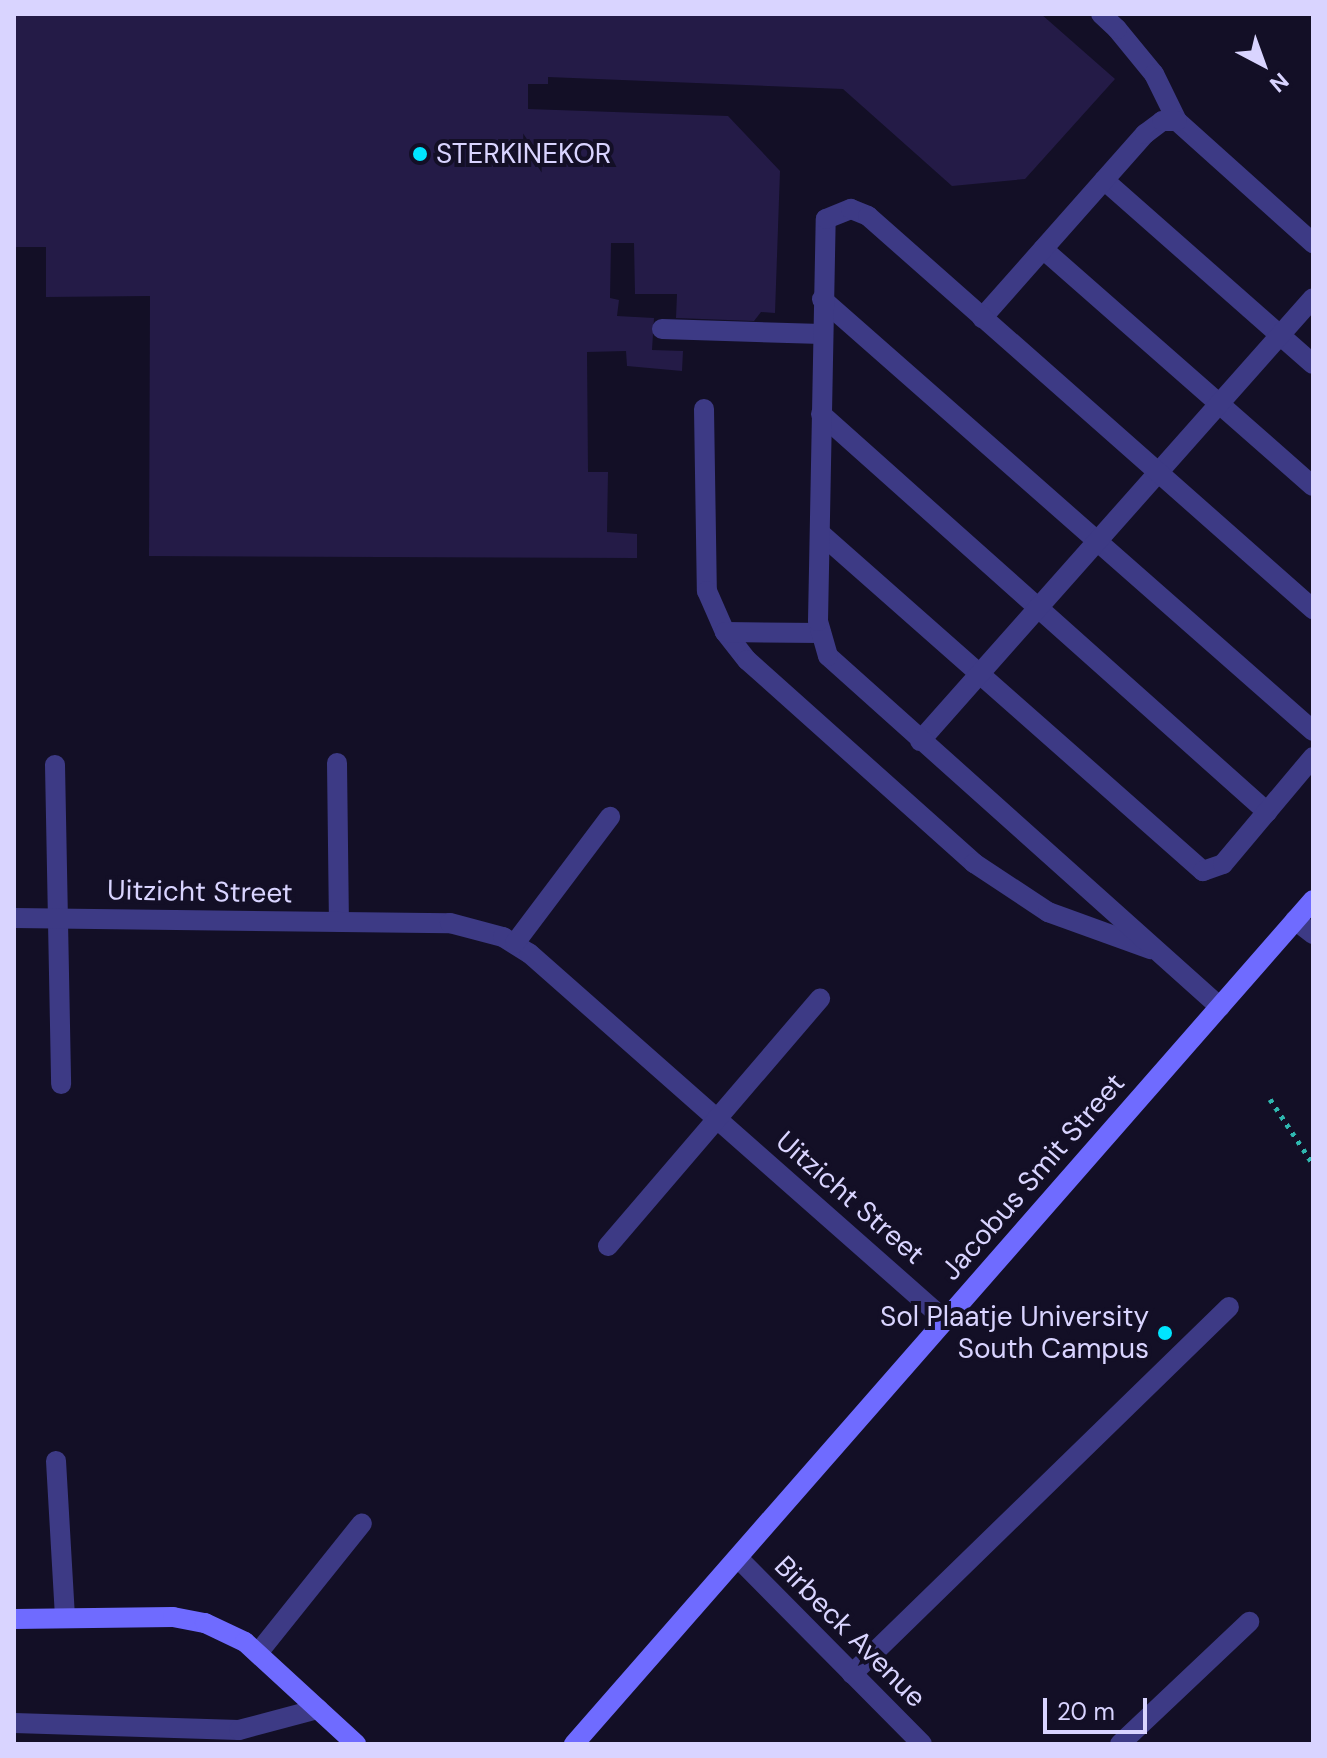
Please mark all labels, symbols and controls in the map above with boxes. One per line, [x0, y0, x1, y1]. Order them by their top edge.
north arrow [1223, 24, 1303, 104]
text: N [1264, 66, 1295, 99]
place label: STERKINEKOR [436, 137, 612, 171]
marker: STERKINEKOR [411, 145, 429, 163]
street label: Uitzicht Street [107, 874, 293, 910]
street label: Jacobus Smit Street [934, 1067, 1132, 1287]
street label: Uitzicht Street [769, 1124, 931, 1272]
place label: Sol Plaatje University South Campus [880, 1300, 1149, 1366]
marker: Sol Plaatje University South Campus [1156, 1324, 1174, 1342]
street label: Birbeck Avenue [767, 1549, 933, 1715]
scale bar [1047, 1682, 1151, 1732]
text: 20 m [1057, 1696, 1115, 1727]

